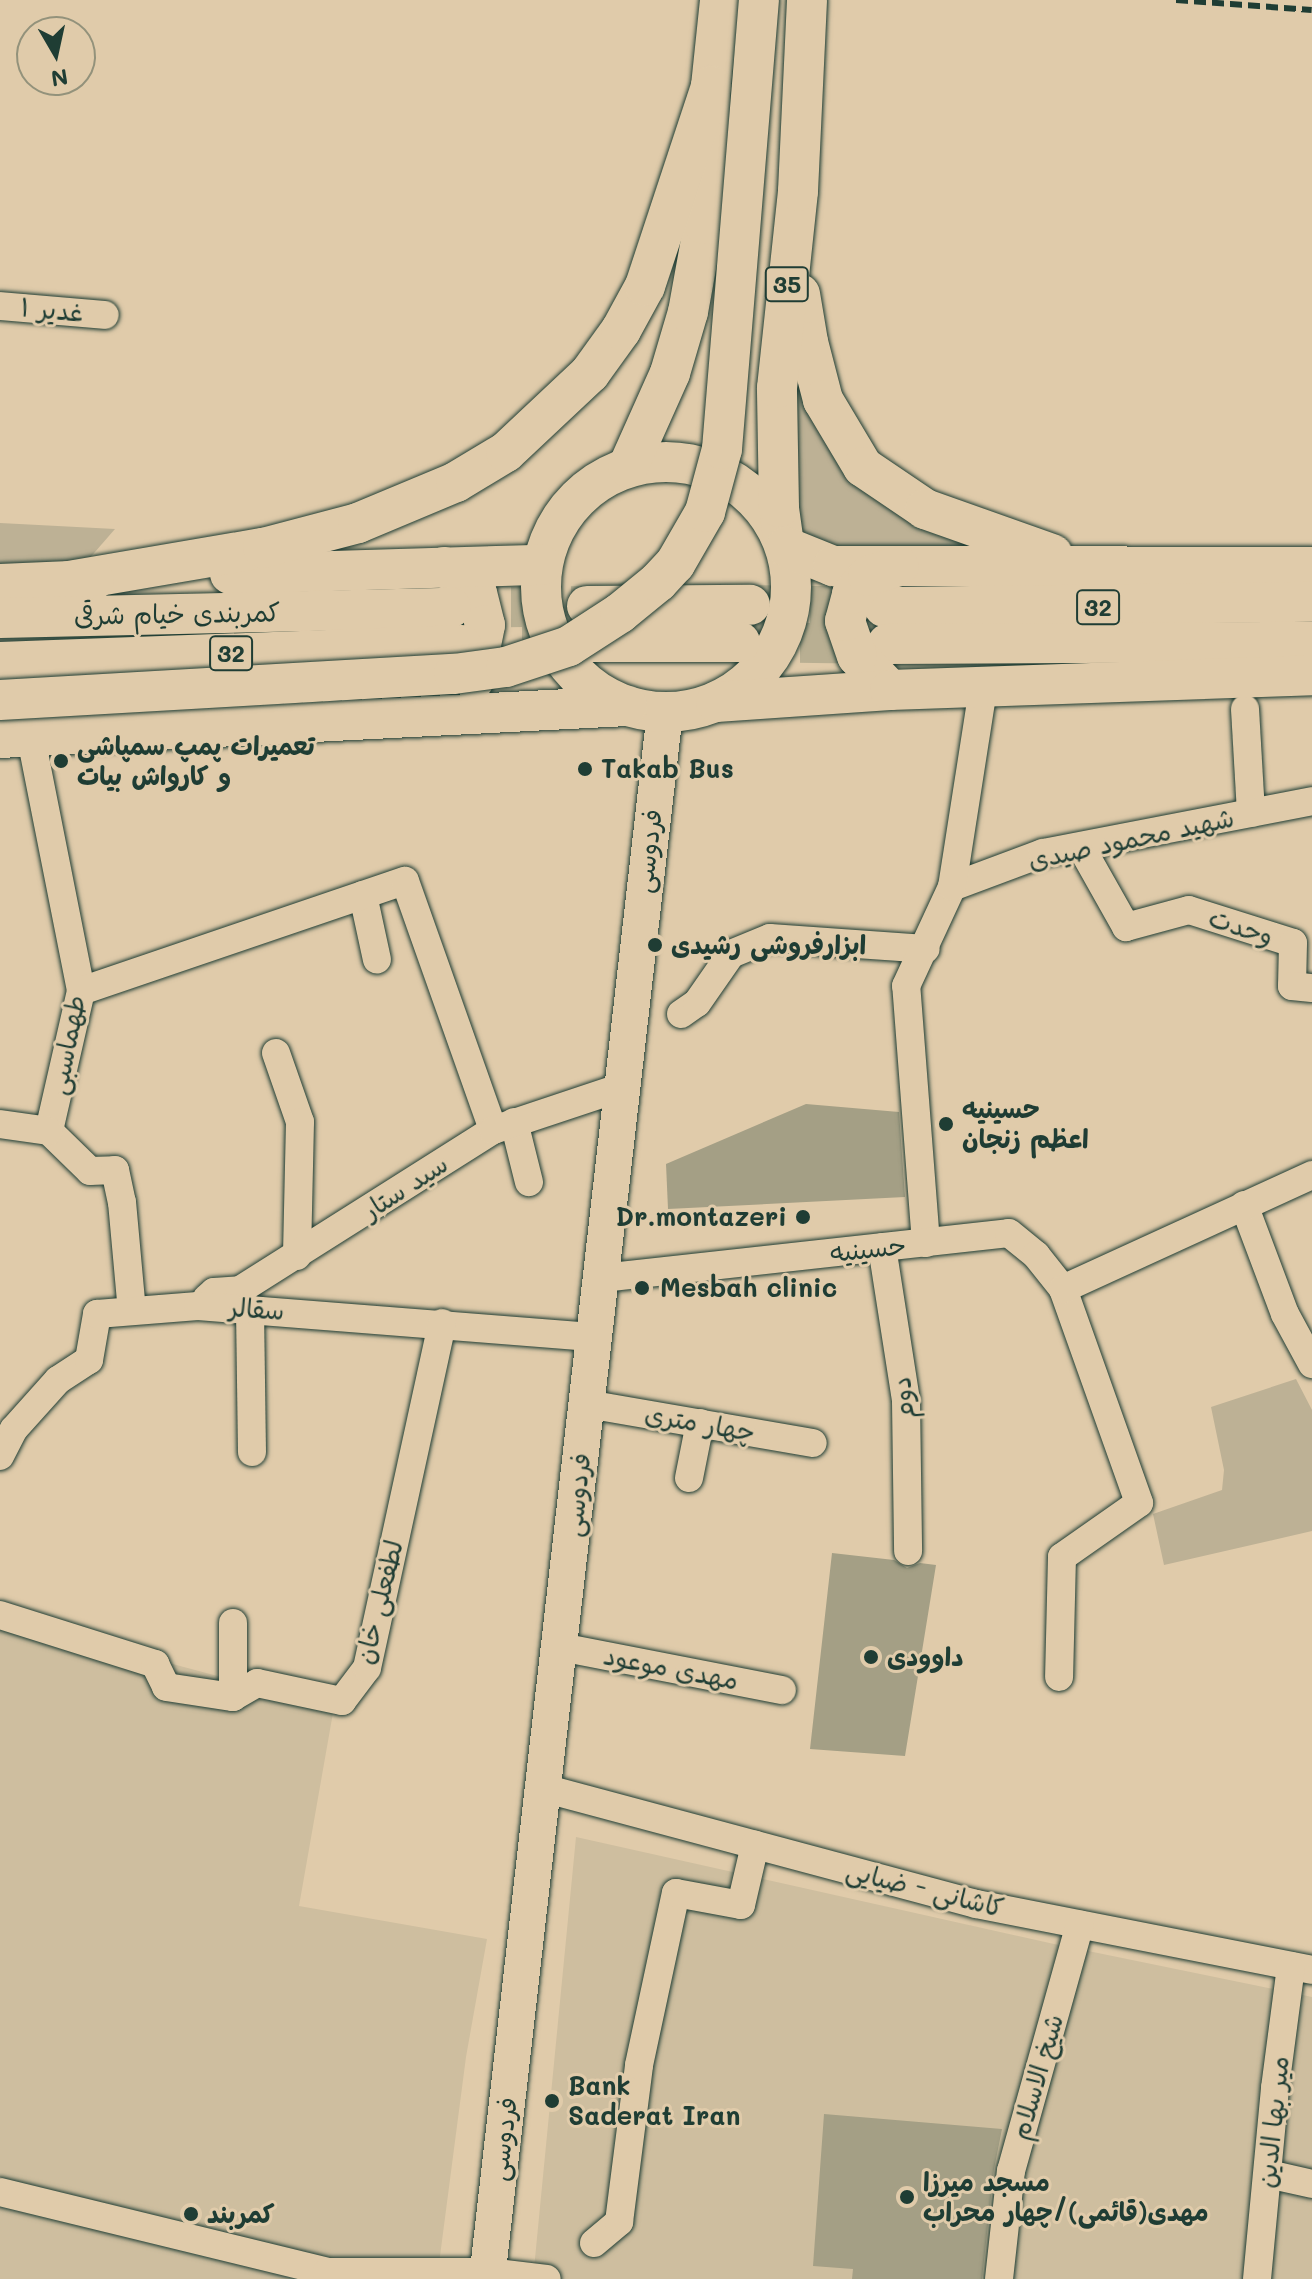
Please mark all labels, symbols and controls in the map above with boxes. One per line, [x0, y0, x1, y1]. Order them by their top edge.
north arrow [16, 16, 96, 96]
text: N [49, 63, 70, 94]
road number: 35 [763, 264, 811, 304]
street label: غدیر ۱ [19, 292, 85, 328]
road number: 32 [1076, 587, 1120, 627]
street label: کمربندی خیام شرقی [74, 597, 280, 631]
road number: 32 [209, 633, 253, 673]
place label: تعمیرات پمپ سمپاشی و کارواش بیات [77, 730, 315, 792]
marker: تعمیرات پمپ سمپاشی و کارواش بیات [52, 752, 70, 770]
place label: Takab Bus [601, 753, 734, 785]
marker: Takab Bus [576, 760, 594, 778]
street label: شهید محمود صیدی [1025, 802, 1237, 876]
street label: فردوسی [627, 807, 669, 895]
street label: وحدت [1205, 902, 1277, 952]
place label: ابزارفروشی رشیدی [671, 929, 866, 961]
marker: ابزارفروشی رشیدی [646, 936, 664, 954]
street label: طهماسبی [42, 993, 92, 1097]
place label: حسینیه اعظم زنجان [962, 1093, 1089, 1154]
marker: حسینیه اعظم زنجان [937, 1115, 955, 1133]
street label: سید ستار [357, 1148, 453, 1226]
place label: Dr.montazeri [615, 1201, 787, 1233]
marker: Dr.montazeri [794, 1208, 812, 1226]
street label: حسینیه [828, 1229, 908, 1269]
place label: Mesbah clinic [660, 1272, 837, 1304]
marker: Mesbah clinic [631, 1277, 653, 1299]
street label: سقالر [228, 1292, 286, 1326]
street label: دوم [886, 1376, 920, 1420]
street label: چهار متری [642, 1398, 758, 1448]
street label: فردوسی [557, 1451, 597, 1539]
street label: لطفعلی خان [349, 1537, 409, 1667]
street label: مهدی موعود [601, 1640, 741, 1696]
place label: داوودی [887, 1641, 964, 1673]
marker: داوودی [862, 1648, 880, 1666]
street label: کاشانی - ضیایی [843, 1854, 1007, 1924]
street label: شیخ الاسلام [1004, 2011, 1070, 2143]
street label: میر بها الدین [1251, 2054, 1295, 2190]
place label: Bank Saderat Iran [568, 2070, 740, 2132]
marker: Bank Saderat Iran [543, 2092, 561, 2110]
street label: فردوسی [482, 2095, 524, 2183]
place label: مسجد میرزا مهدی(قائمی)/چهار محراب [923, 2166, 1209, 2228]
marker: مسجد میرزا مهدی(قائمی)/چهار محراب [898, 2188, 916, 2206]
place label: کمربند [207, 2198, 275, 2230]
marker: کمربند [182, 2205, 200, 2223]

